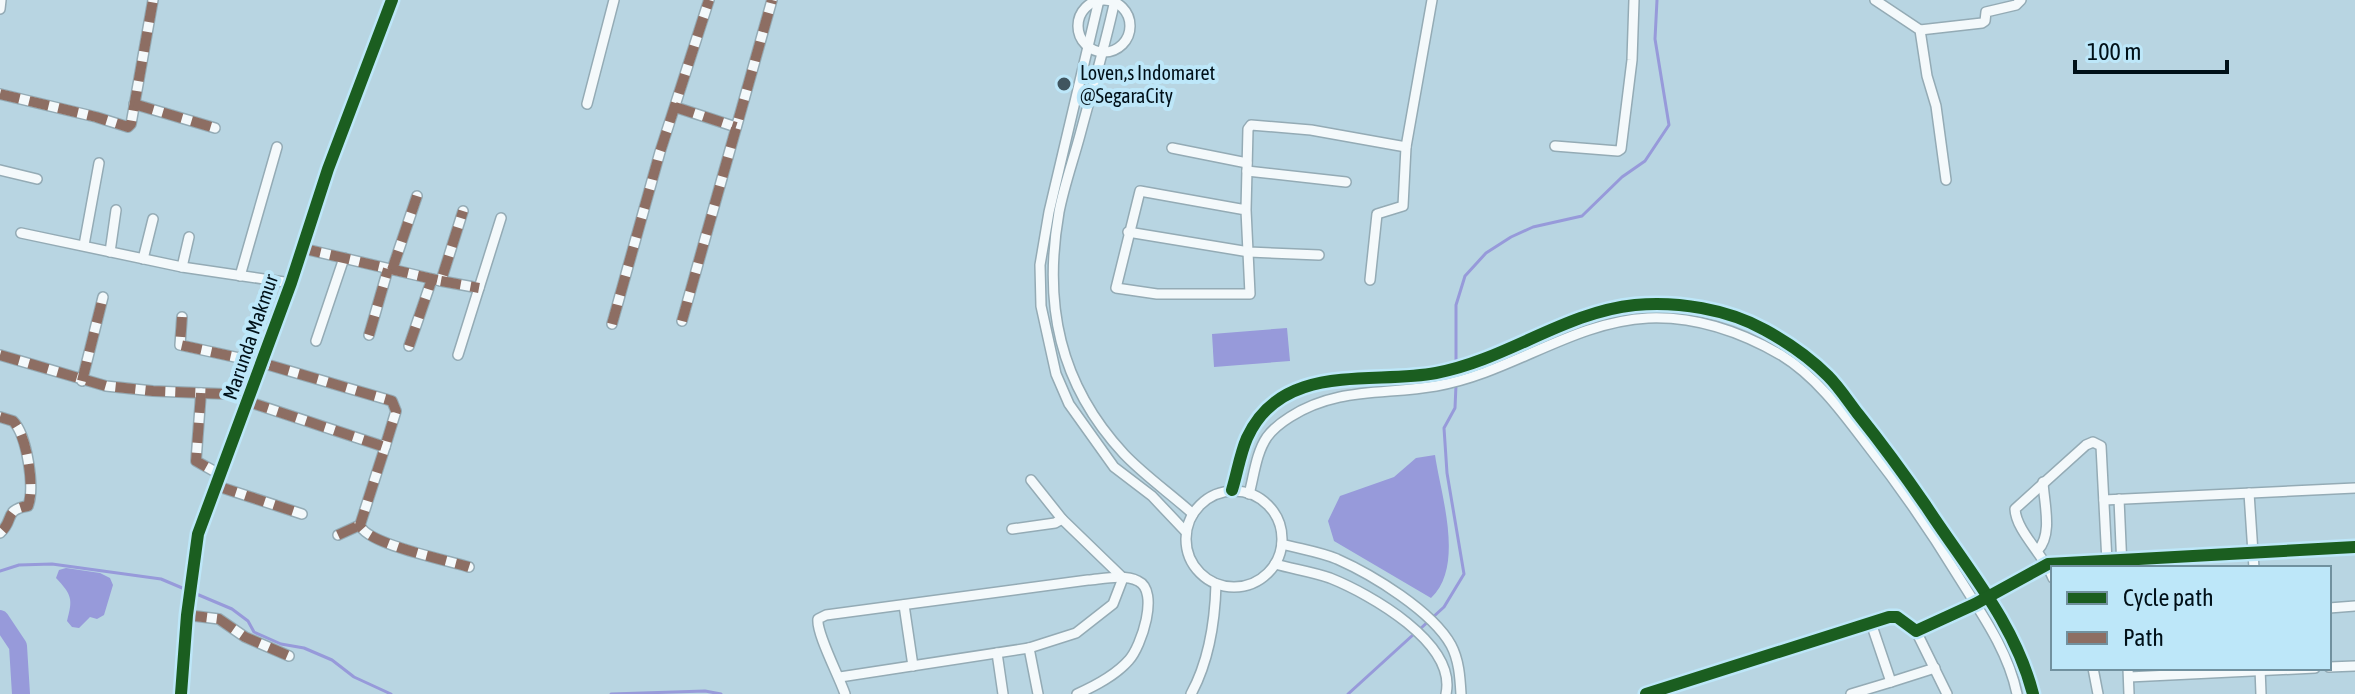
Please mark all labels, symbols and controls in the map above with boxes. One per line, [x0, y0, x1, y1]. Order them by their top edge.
scale bar [2075, 24, 2227, 74]
text: 100 m [2087, 38, 2141, 65]
place label: Loven,s Indomaret @SegaraCity [1080, 61, 1215, 107]
marker: Loven,s Indomaret @SegaraCity [1055, 75, 1073, 93]
street label: Marunda Makmur [218, 270, 283, 403]
legend [2051, 566, 2331, 670]
text: Cycle path [2123, 584, 2214, 611]
text: Path [2123, 624, 2164, 651]

